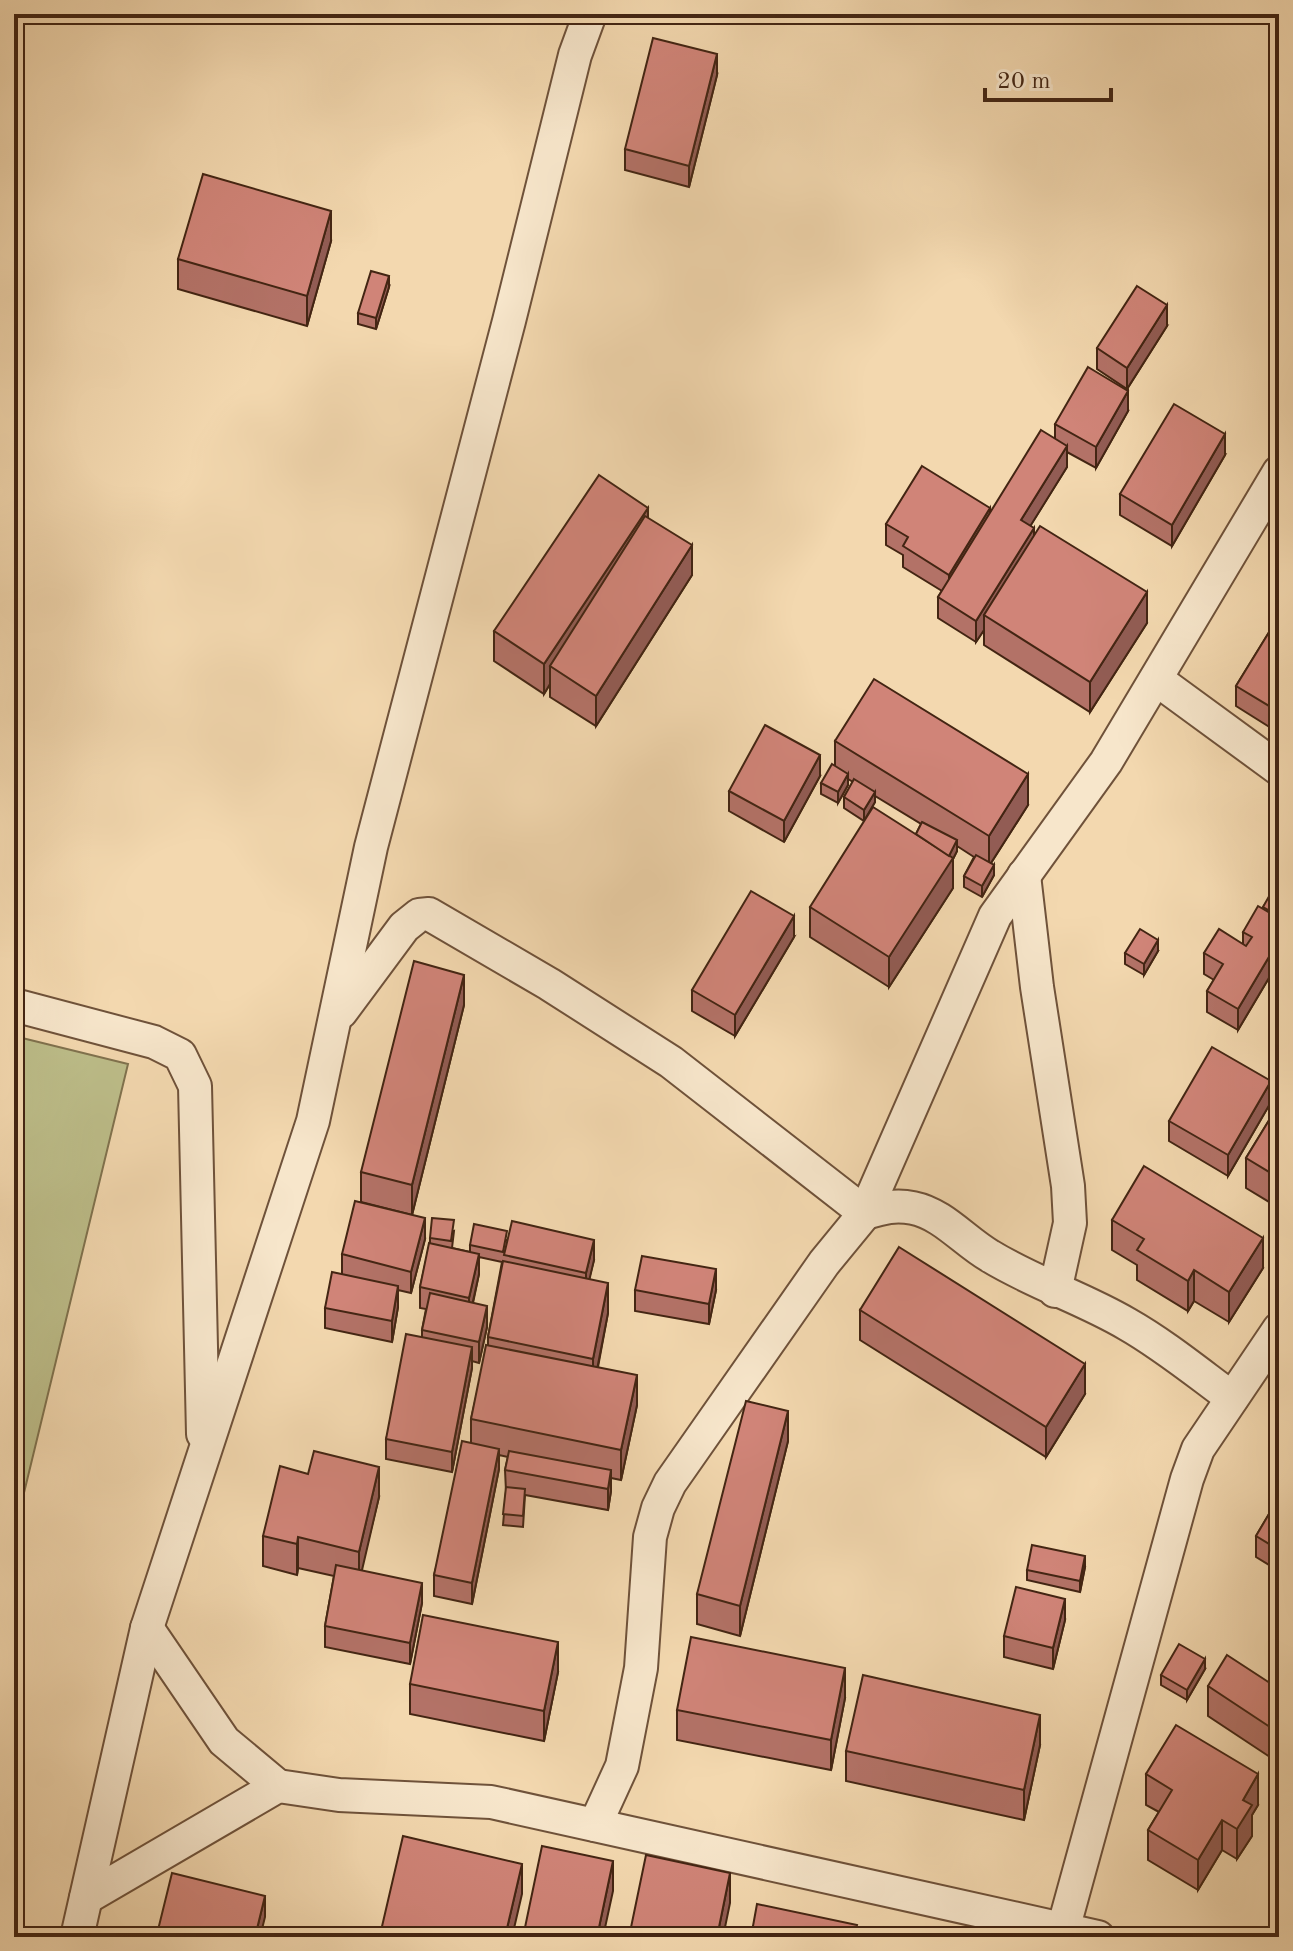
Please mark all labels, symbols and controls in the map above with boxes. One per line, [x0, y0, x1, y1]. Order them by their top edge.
scale bar [985, 52, 1111, 102]
text: 20 m [997, 70, 1051, 94]

